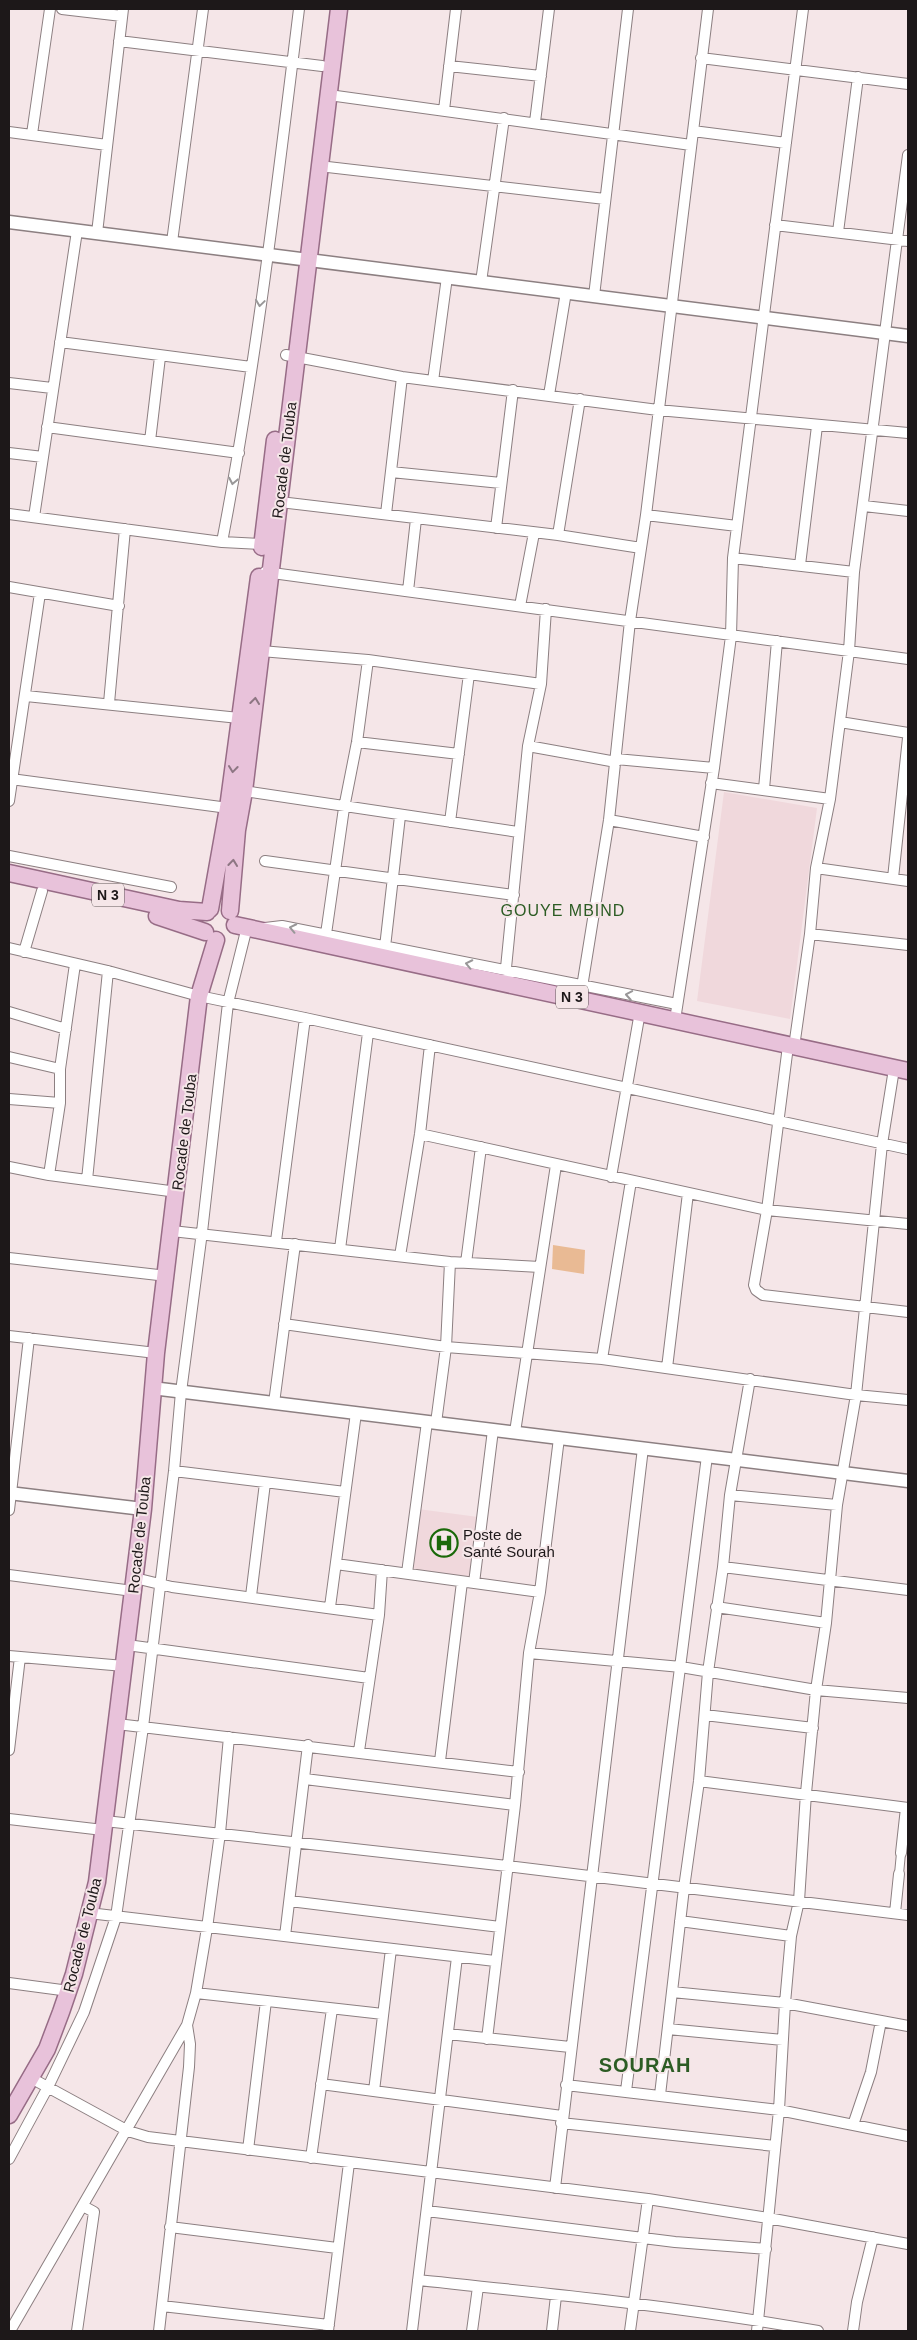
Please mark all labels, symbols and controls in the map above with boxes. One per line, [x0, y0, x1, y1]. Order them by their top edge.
one-way arrow [256, 298, 266, 307]
street label: Rocade de Touba [268, 400, 300, 519]
one-way arrow [229, 476, 239, 485]
one-way arrow [249, 697, 260, 705]
one-way arrow [228, 765, 239, 773]
one-way arrow [228, 858, 239, 866]
road number: N 3 [92, 884, 124, 906]
district label: GOUYE MBIND [501, 902, 625, 919]
one-way arrow [288, 924, 297, 934]
one-way arrow [465, 960, 474, 970]
road number: N 3 [556, 986, 588, 1009]
one-way arrow [624, 991, 633, 1001]
street label: Rocade de Touba [168, 1072, 200, 1191]
street label: Rocade de Touba [124, 1475, 154, 1594]
place label: Poste de Santé Sourah [463, 1526, 555, 1560]
hospital icon: Poste de Santé Sourah [429, 1528, 459, 1558]
street label: Rocade de Touba [60, 1875, 105, 1994]
district label: SOURAH [599, 2054, 691, 2076]

